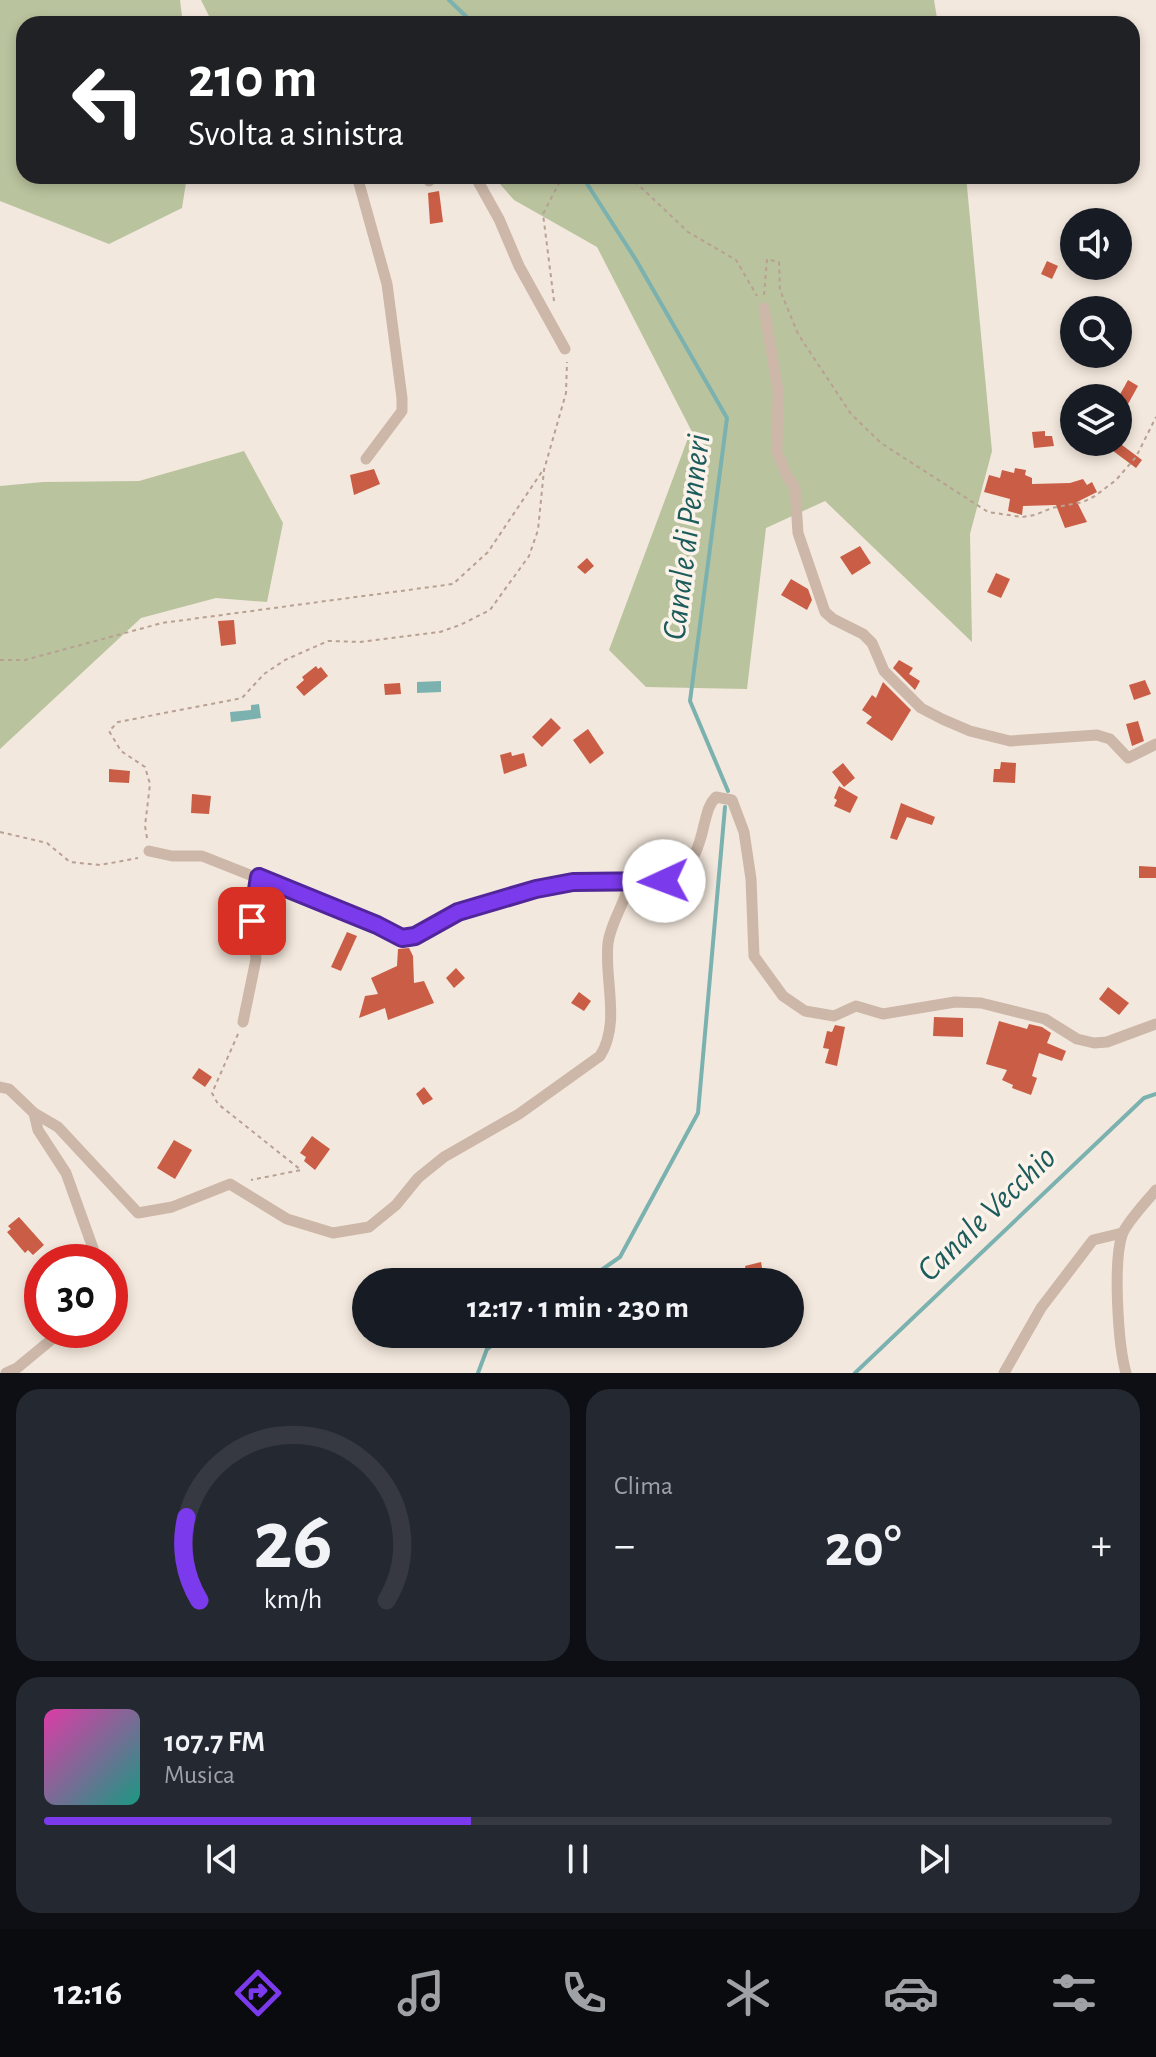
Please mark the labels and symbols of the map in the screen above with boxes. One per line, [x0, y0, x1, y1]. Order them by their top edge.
water label: Canale di Penneri [658, 432, 716, 642]
position arrow [622, 839, 706, 923]
pin [218, 887, 286, 955]
water label: Canale Vecchio [911, 1140, 1063, 1288]
speed limit sign: 30 [24, 1244, 128, 1348]

